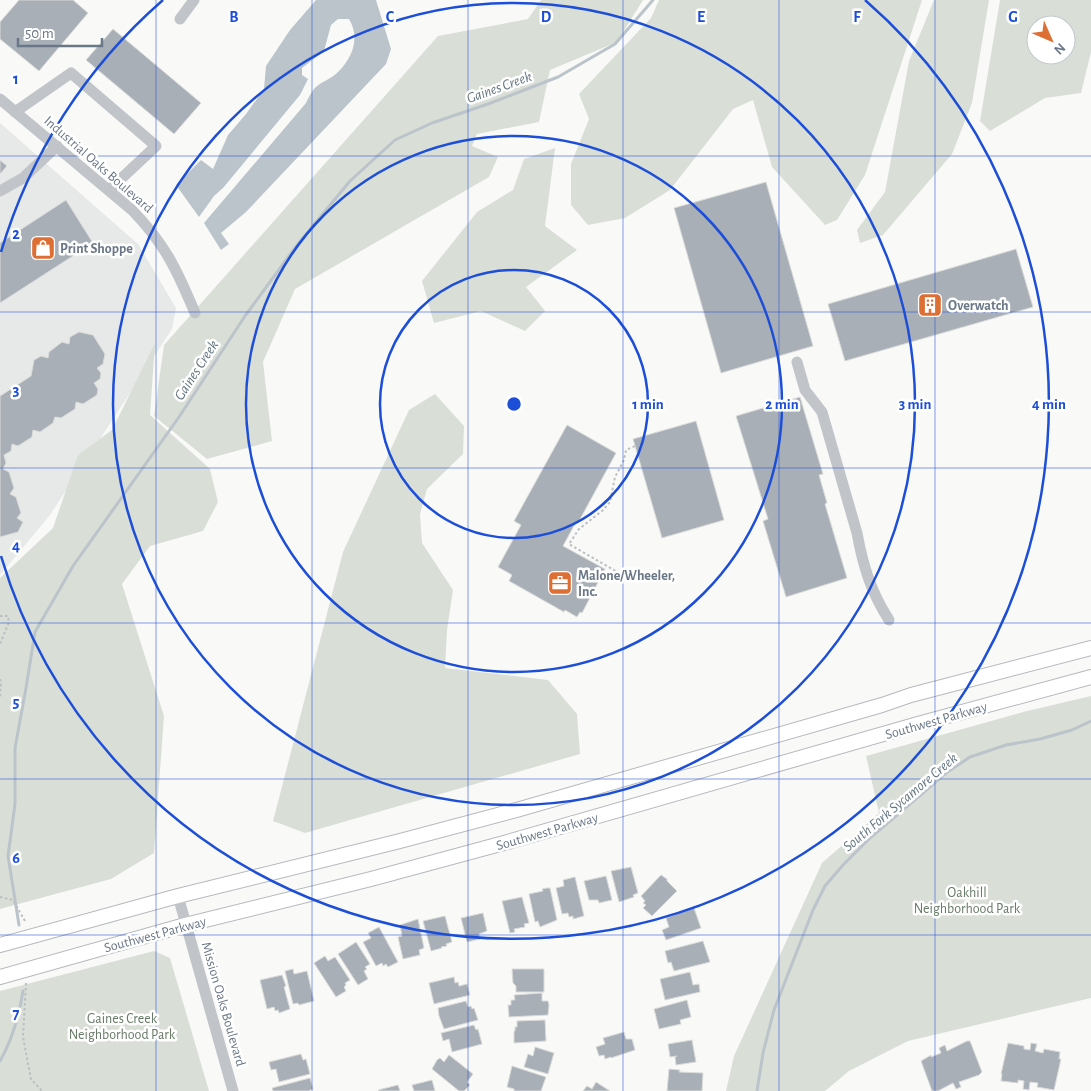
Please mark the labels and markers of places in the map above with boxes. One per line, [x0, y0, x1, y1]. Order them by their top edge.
shop icon: Print Shoppe [30, 235, 56, 261]
place label: Print Shoppe [60, 242, 133, 256]
building icon: Overwatch [917, 292, 943, 318]
place label: Overwatch [948, 299, 1009, 313]
centre of rings [505, 395, 523, 413]
place label: Malone/Wheeler, Inc. [578, 569, 675, 599]
office icon: Malone/Wheeler, Inc. [547, 570, 573, 596]

